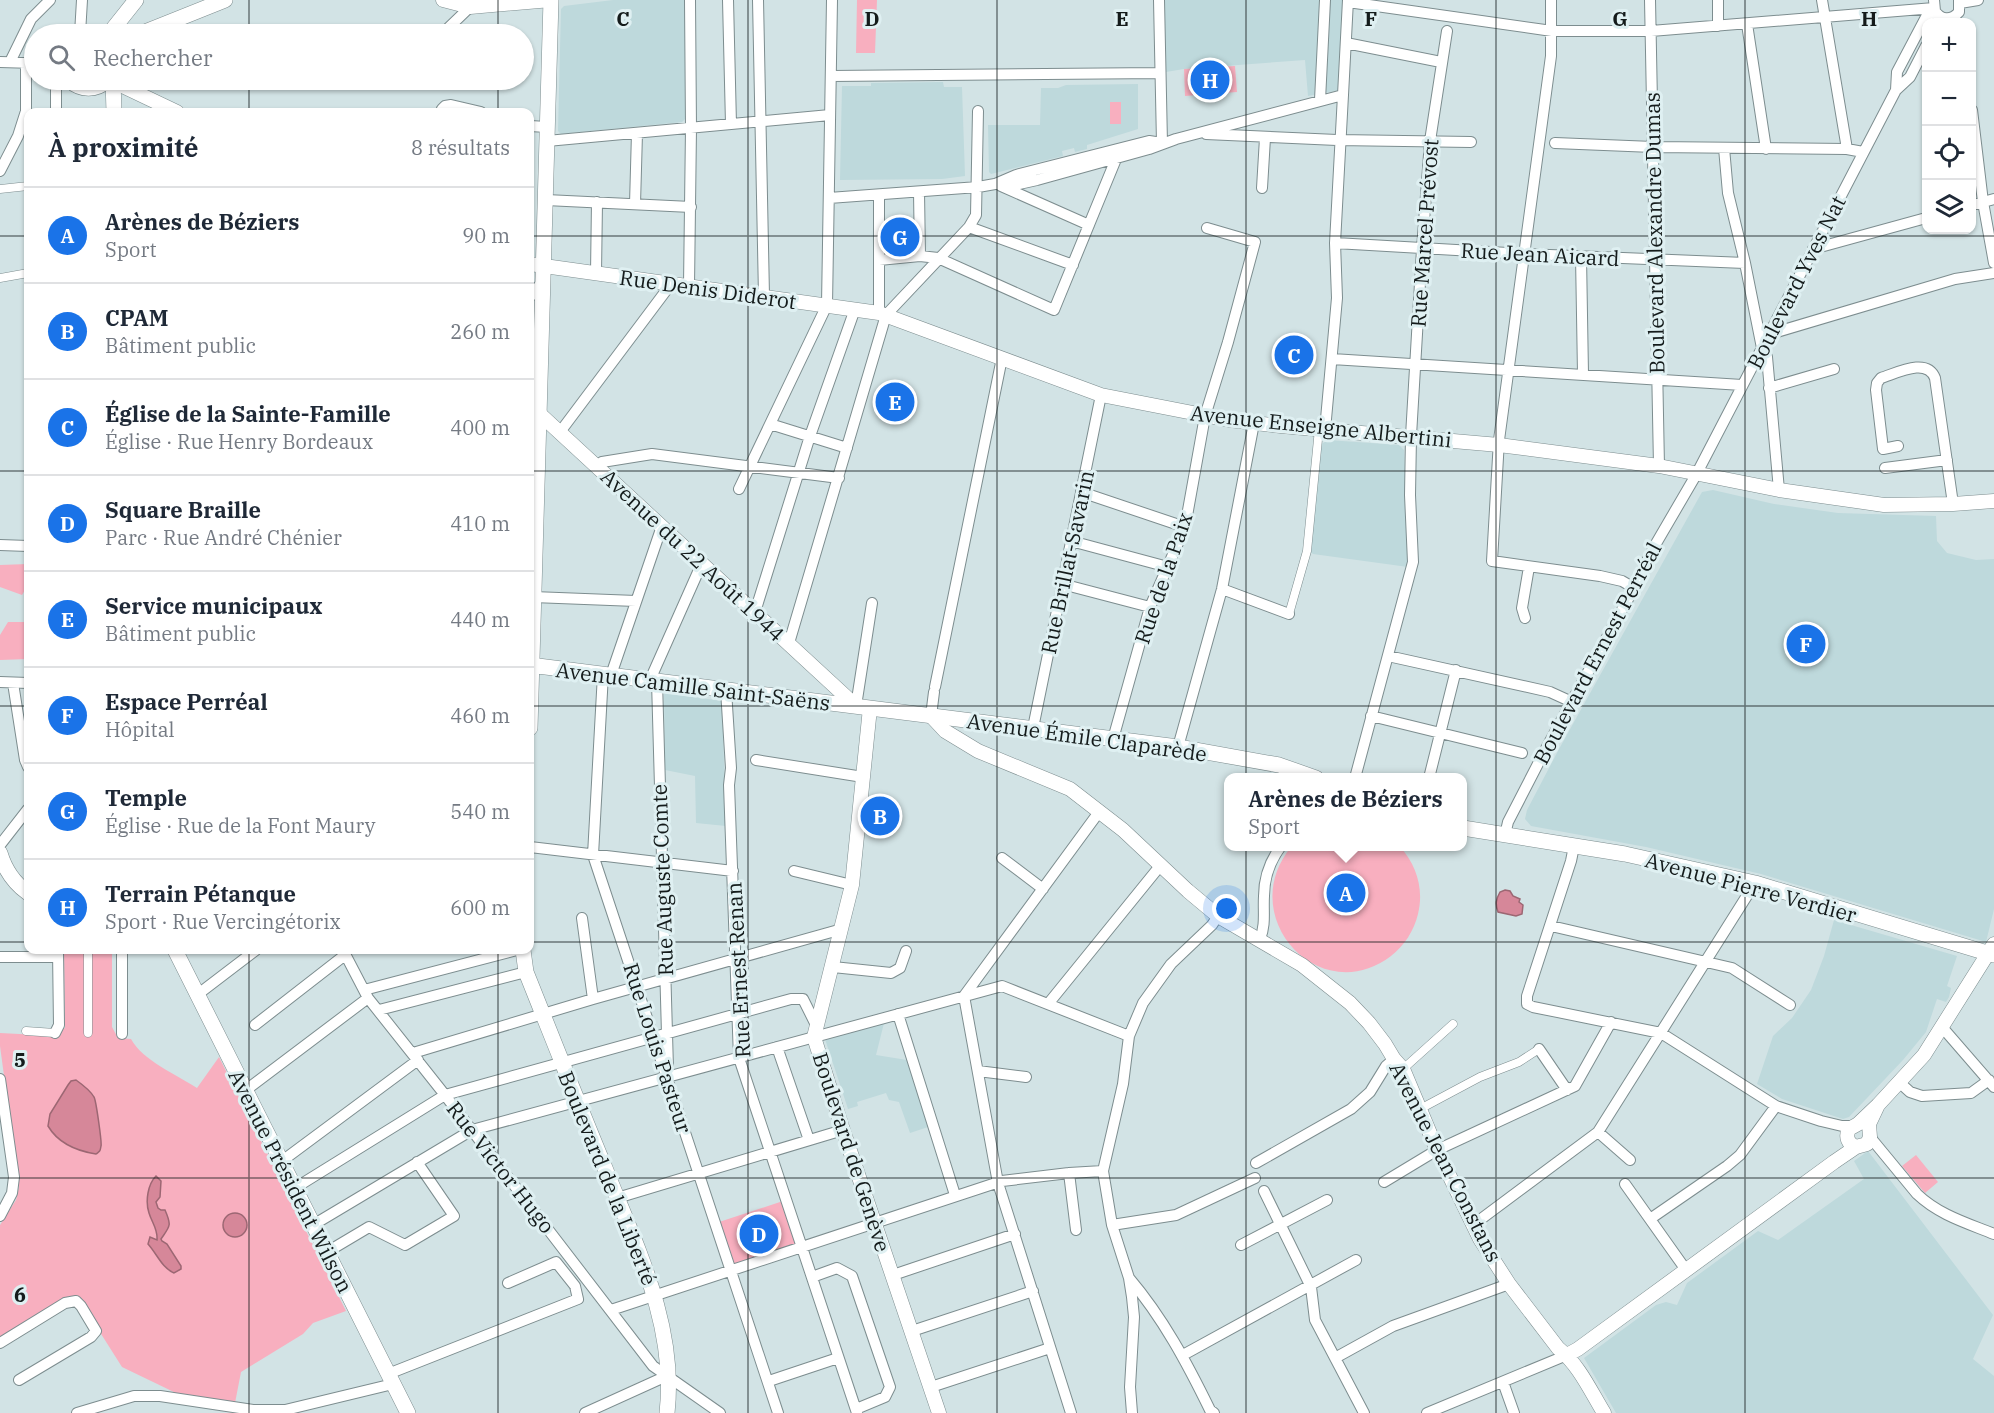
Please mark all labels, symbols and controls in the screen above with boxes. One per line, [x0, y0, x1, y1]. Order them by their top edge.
text: C [616, 5, 630, 32]
text: D [864, 5, 880, 32]
text: E [1115, 5, 1129, 32]
text: F [1365, 5, 1377, 32]
text: G [1612, 5, 1628, 32]
text: H [1861, 5, 1877, 32]
map controls [1922, 18, 1976, 234]
button: + [1922, 18, 1976, 72]
search box [24, 24, 534, 90]
icon: search [45, 41, 78, 74]
text: Rechercher [93, 43, 212, 72]
pin: H [1190, 58, 1230, 103]
button: − [1922, 72, 1976, 126]
street label: Boulevard Alexandre Dumas [1638, 92, 1670, 374]
button: locate [1922, 126, 1976, 180]
text: À proximité [48, 130, 199, 164]
text: 8 résultats [411, 134, 510, 161]
street label: Rue Marcel Prévost [1403, 138, 1445, 328]
button: layers [1922, 180, 1976, 234]
street label: Boulevard Yves Nat [1740, 191, 1852, 373]
text: Arènes de Béziers [105, 207, 299, 236]
pin: G [880, 214, 920, 260]
text: A [61, 222, 74, 249]
text: 90 m [462, 222, 510, 249]
text: Sport [105, 236, 157, 263]
street label: Rue Jean Aicard [1460, 236, 1620, 272]
street label: Rue Denis Diderot [618, 263, 798, 315]
text: CPAM [105, 303, 168, 332]
text: B [60, 318, 75, 345]
text: 260 m [450, 318, 510, 345]
text: Bâtiment public [105, 332, 256, 359]
pin: C [1274, 332, 1314, 378]
pin: E [876, 380, 914, 424]
street label: Avenue Enseigne Albertini [1189, 398, 1453, 454]
text: Église de la Sainte-Famille [105, 399, 391, 428]
text: C [61, 414, 74, 441]
text: 400 m [450, 414, 510, 441]
text: Église · Rue Henry Bordeaux [105, 428, 373, 455]
street label: Avenue du 22 Août 1944 [595, 463, 791, 647]
street label: Rue Brillat-Savarin [1034, 468, 1100, 656]
text: Square Braille [105, 495, 261, 524]
street label: Rue de la Paix [1127, 508, 1199, 647]
text: D [60, 510, 75, 537]
text: 410 m [450, 510, 510, 537]
text: Parc · Rue André Chénier [105, 524, 342, 551]
street label: Boulevard Ernest Perréal [1527, 537, 1667, 769]
text: Service municipaux [105, 591, 322, 620]
text: E [61, 606, 74, 633]
text: 440 m [450, 606, 510, 633]
text: Bâtiment public [105, 620, 256, 647]
pin: F [1786, 622, 1826, 666]
street label: Avenue Camille Saint-Saëns [554, 655, 832, 717]
text: Espace Perréal [105, 687, 268, 716]
text: F [61, 702, 74, 729]
text: 460 m [450, 702, 510, 729]
street label: Avenue Émile Claparède [965, 706, 1209, 768]
text: Hôpital [105, 716, 175, 743]
popup [1224, 773, 1467, 851]
text: Temple [105, 783, 187, 812]
street label: Rue Auguste Comte [645, 783, 679, 977]
text: Arènes de Béziers [1248, 784, 1443, 813]
pin: B [860, 794, 900, 838]
text: G [60, 798, 75, 825]
text: 540 m [450, 798, 510, 825]
text: Église · Rue de la Font Maury [105, 812, 375, 839]
text: Sport [1248, 813, 1300, 840]
street label: Avenue Pierre Verdier [1642, 845, 1860, 929]
pin: A [1326, 870, 1366, 916]
text: Terrain Pétanque [105, 879, 296, 908]
street label: Rue Ernest Renan [719, 881, 757, 1059]
text: H [59, 894, 76, 921]
text: 600 m [450, 894, 510, 921]
your location [1212, 894, 1241, 923]
text: Sport · Rue Vercingétorix [105, 908, 341, 935]
street label: Rue Louis Pasteur [617, 959, 699, 1137]
text: 5 [14, 1046, 26, 1073]
street label: Boulevard de Genève [807, 1049, 897, 1255]
street label: Avenue Jean Constans [1383, 1057, 1509, 1267]
street label: Avenue Président Wilson [222, 1065, 360, 1297]
street label: Boulevard de la Liberté [552, 1067, 664, 1289]
street label: Rue Victor Hugo [441, 1095, 561, 1239]
pin: D [740, 1212, 778, 1256]
text: 6 [14, 1281, 26, 1308]

